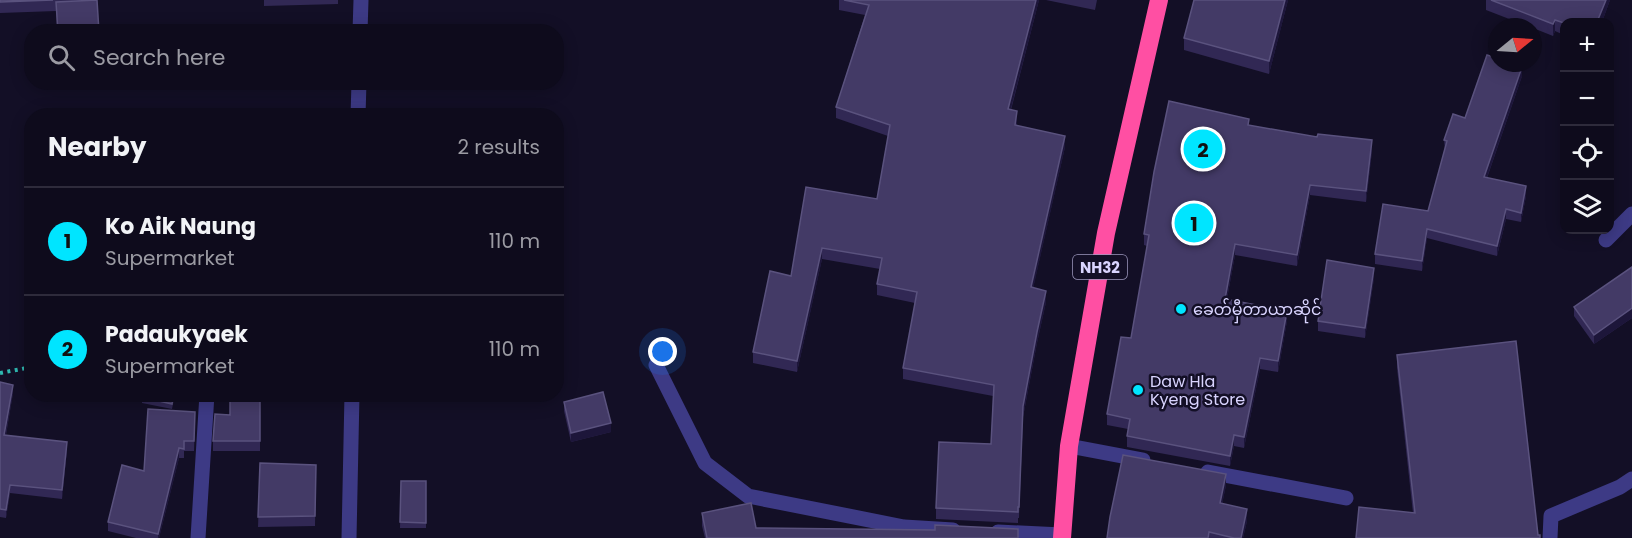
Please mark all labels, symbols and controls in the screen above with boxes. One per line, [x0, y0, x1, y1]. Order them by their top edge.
north arrow [1488, 18, 1542, 72]
map controls [1560, 18, 1614, 234]
button: + [1560, 18, 1614, 72]
search box [24, 24, 564, 90]
icon: search [45, 41, 78, 74]
text: Search here [93, 42, 226, 73]
button: − [1560, 72, 1614, 126]
pin: 2 [1184, 126, 1222, 172]
button: locate [1560, 126, 1614, 180]
text: Nearby [48, 129, 146, 165]
text: 2 results [457, 133, 540, 161]
button: layers [1560, 180, 1614, 234]
pin: 1 [1174, 200, 1214, 246]
text: Ko Aik Naung [105, 211, 256, 242]
text: 1 [64, 227, 71, 255]
text: 110 m [489, 227, 540, 255]
text: Supermarket [105, 244, 234, 272]
road number: NH32 [1073, 255, 1127, 279]
place label: ခေတ်မှီတာယာဆိုင် [1193, 298, 1322, 324]
marker: ခေတ်မှီတာယာဆိုင် [1174, 302, 1188, 316]
text: Padaukyaek [105, 319, 248, 350]
text: 2 [62, 335, 73, 363]
text: 110 m [489, 335, 540, 363]
your location [648, 337, 677, 366]
text: Supermarket [105, 352, 234, 380]
place label: Daw Hla Kyeng Store [1150, 370, 1245, 411]
marker: Daw Hla Kyeng Store [1131, 383, 1145, 397]

